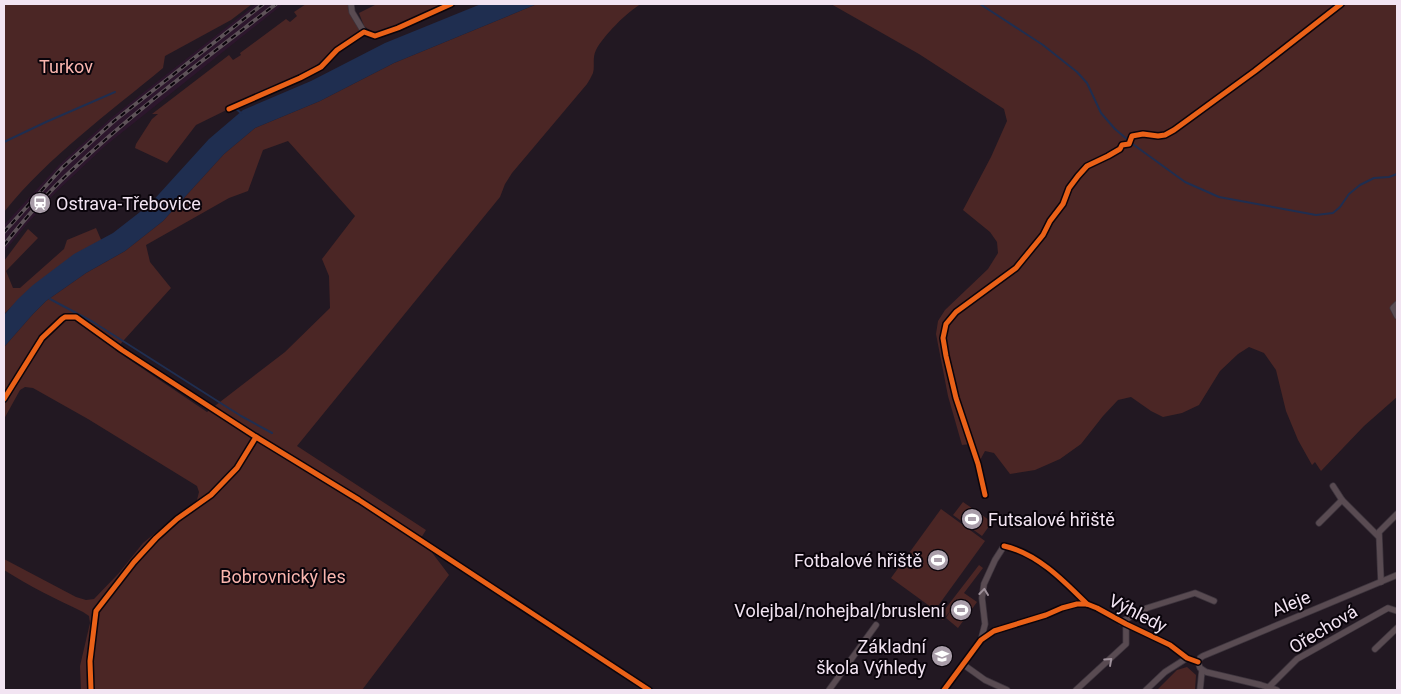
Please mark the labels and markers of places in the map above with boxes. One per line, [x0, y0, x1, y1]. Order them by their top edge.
station icon: Ostrava-Třebovice [28, 191, 52, 215]
place label: Ostrava-Třebovice [56, 193, 201, 214]
sports icon: Futsalové hřiště [960, 507, 984, 531]
place label: Futsalové hřiště [988, 509, 1115, 530]
sports icon: Fotbalové hřiště [926, 548, 950, 572]
place label: Fotbalové hřiště [794, 550, 922, 571]
sports icon: Volejbal/nohejbal/bruslení [949, 598, 973, 622]
place label: Volejbal/nohejbal/bruslení [734, 600, 946, 621]
place label: Základní škola Výhledy [816, 636, 927, 678]
school or university icon: Základní škola Výhledy [930, 644, 954, 668]

